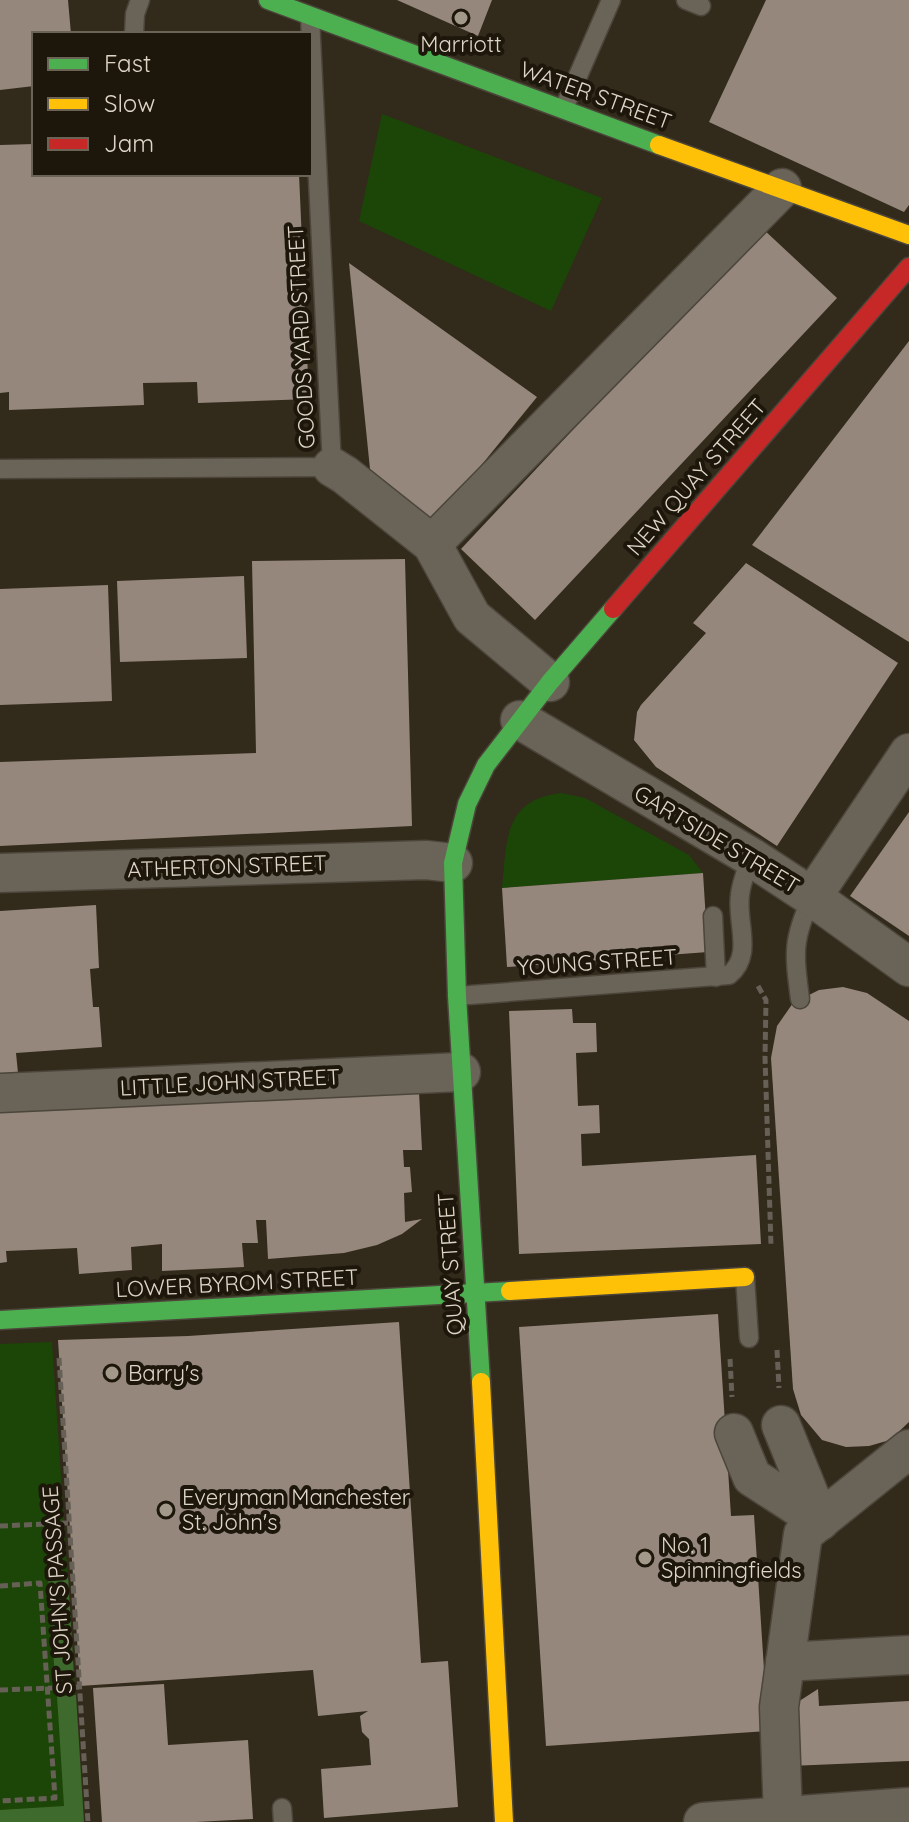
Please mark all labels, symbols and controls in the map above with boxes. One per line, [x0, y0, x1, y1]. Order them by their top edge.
marker: Marriott [452, 9, 470, 27]
place label: Marriott [420, 30, 502, 58]
legend [32, 32, 312, 176]
text: Fast [104, 48, 151, 78]
street label: WATER STREET [516, 55, 676, 135]
text: Slow [104, 88, 155, 118]
text: Jam [104, 128, 154, 158]
street label: GOODS YARD STREET [281, 224, 321, 450]
street label: NEW QUAY STREET [620, 393, 772, 561]
street label: GARTSIDE STREET [629, 779, 805, 899]
street label: ATHERTON STREET [127, 849, 327, 883]
street label: YOUNG STREET [516, 942, 678, 982]
street label: LITTLE JOHN STREET [119, 1062, 341, 1102]
street label: QUAY STREET [431, 1192, 469, 1336]
street label: LOWER BYROM STREET [115, 1263, 359, 1303]
place label: Barry's [128, 1359, 200, 1387]
marker: Barry's [103, 1364, 121, 1382]
place label: Everyman Manchester St. John's [182, 1483, 411, 1536]
street label: ST JOHN'S PASSAGE [36, 1485, 78, 1695]
marker: Everyman Manchester St. John's [157, 1501, 175, 1519]
place label: No. 1 Spinningfields [661, 1531, 802, 1584]
marker: No. 1 Spinningfields [636, 1549, 654, 1567]

